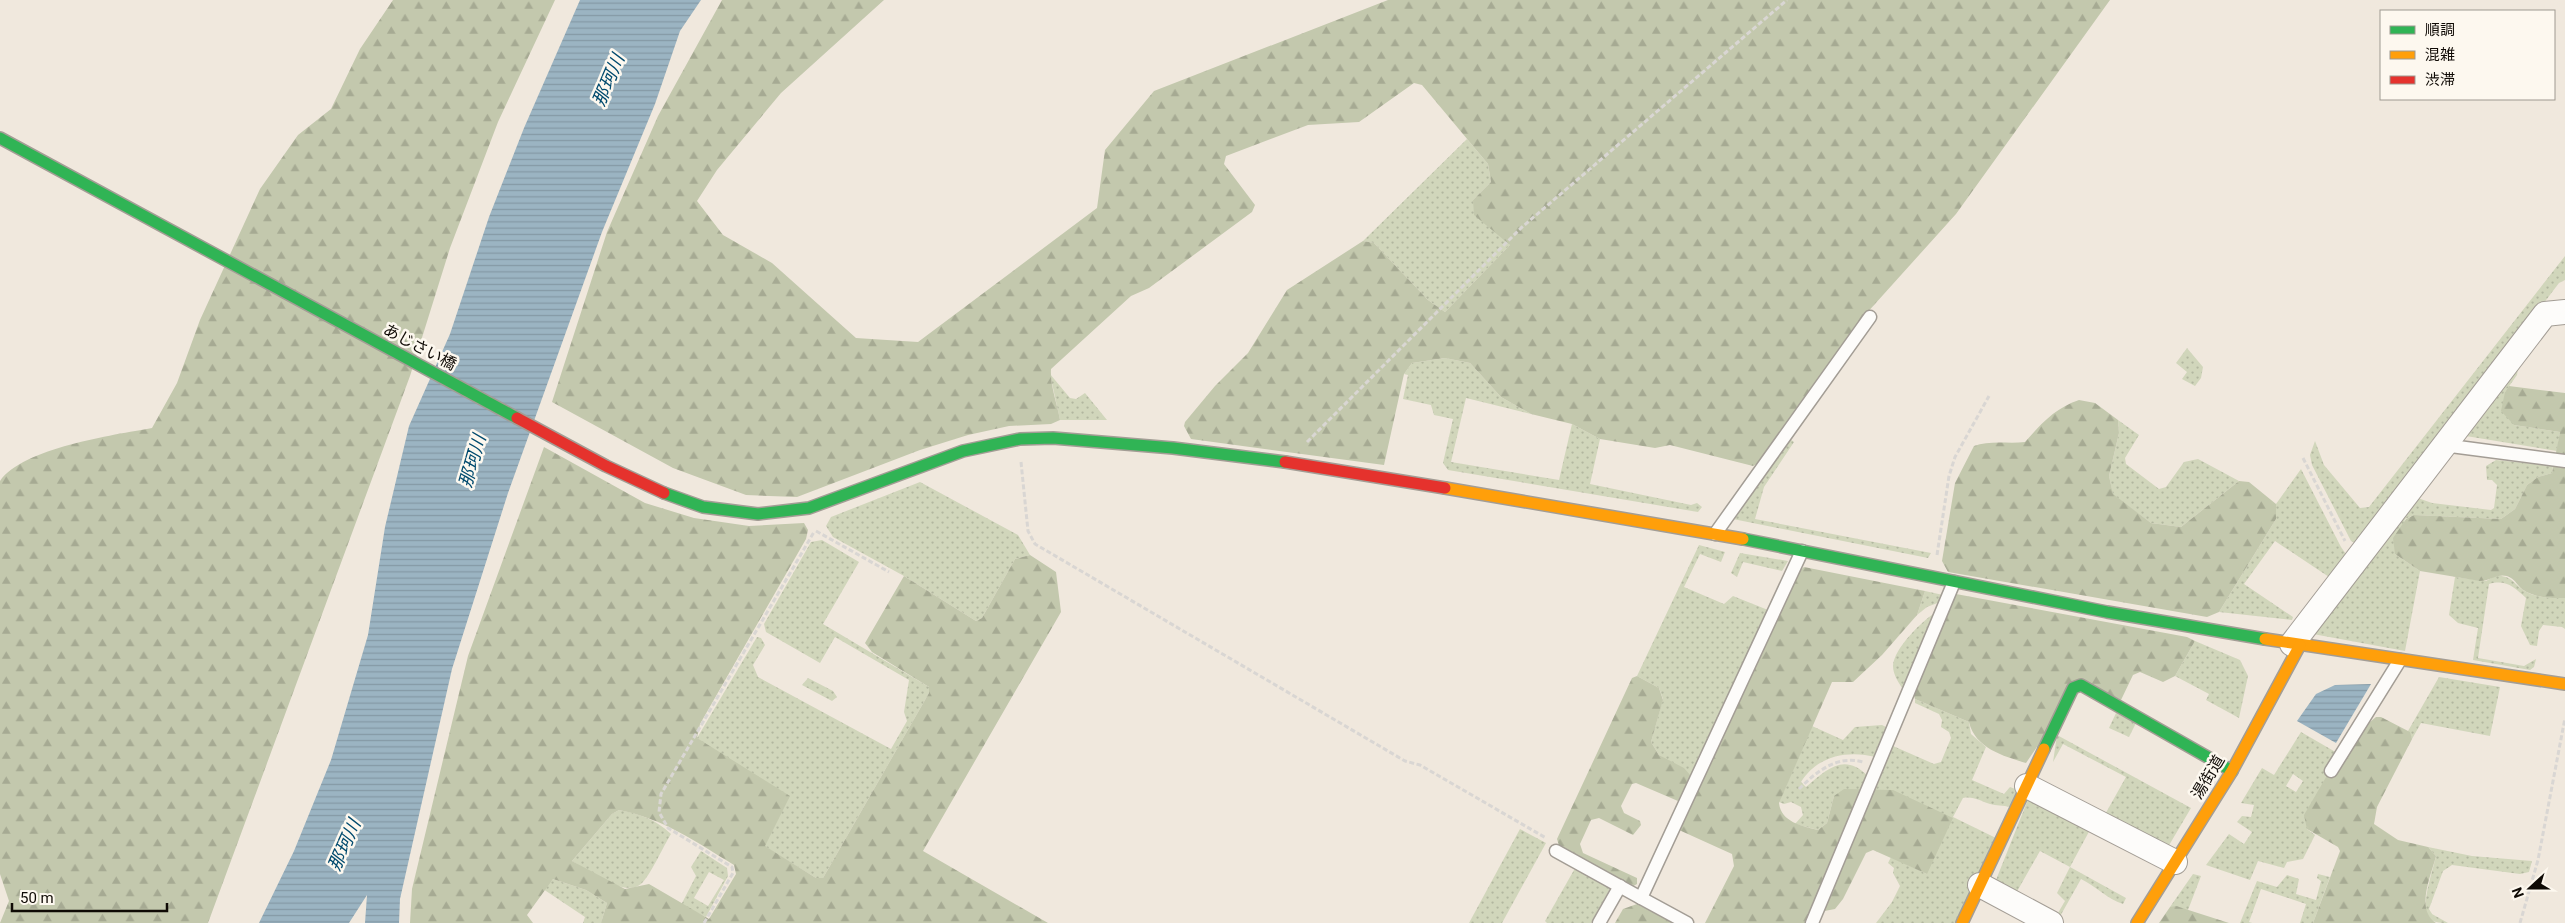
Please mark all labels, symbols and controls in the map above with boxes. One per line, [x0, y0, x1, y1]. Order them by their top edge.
legend [2380, 10, 2555, 100]
text: 順調 [2425, 21, 2455, 39]
text: 混雑 [2425, 46, 2455, 64]
water label: 那珂川 [588, 49, 629, 109]
text: 渋滞 [2425, 71, 2455, 89]
street label: あじさい橋 [380, 320, 460, 374]
water label: 那珂川 [454, 430, 490, 490]
street label: 湯街道 [2187, 752, 2229, 802]
water label: 那珂川 [323, 814, 365, 874]
north arrow [2505, 863, 2555, 913]
scale bar [12, 880, 168, 912]
text: N [2509, 885, 2527, 900]
text: 50 m [20, 889, 54, 907]

